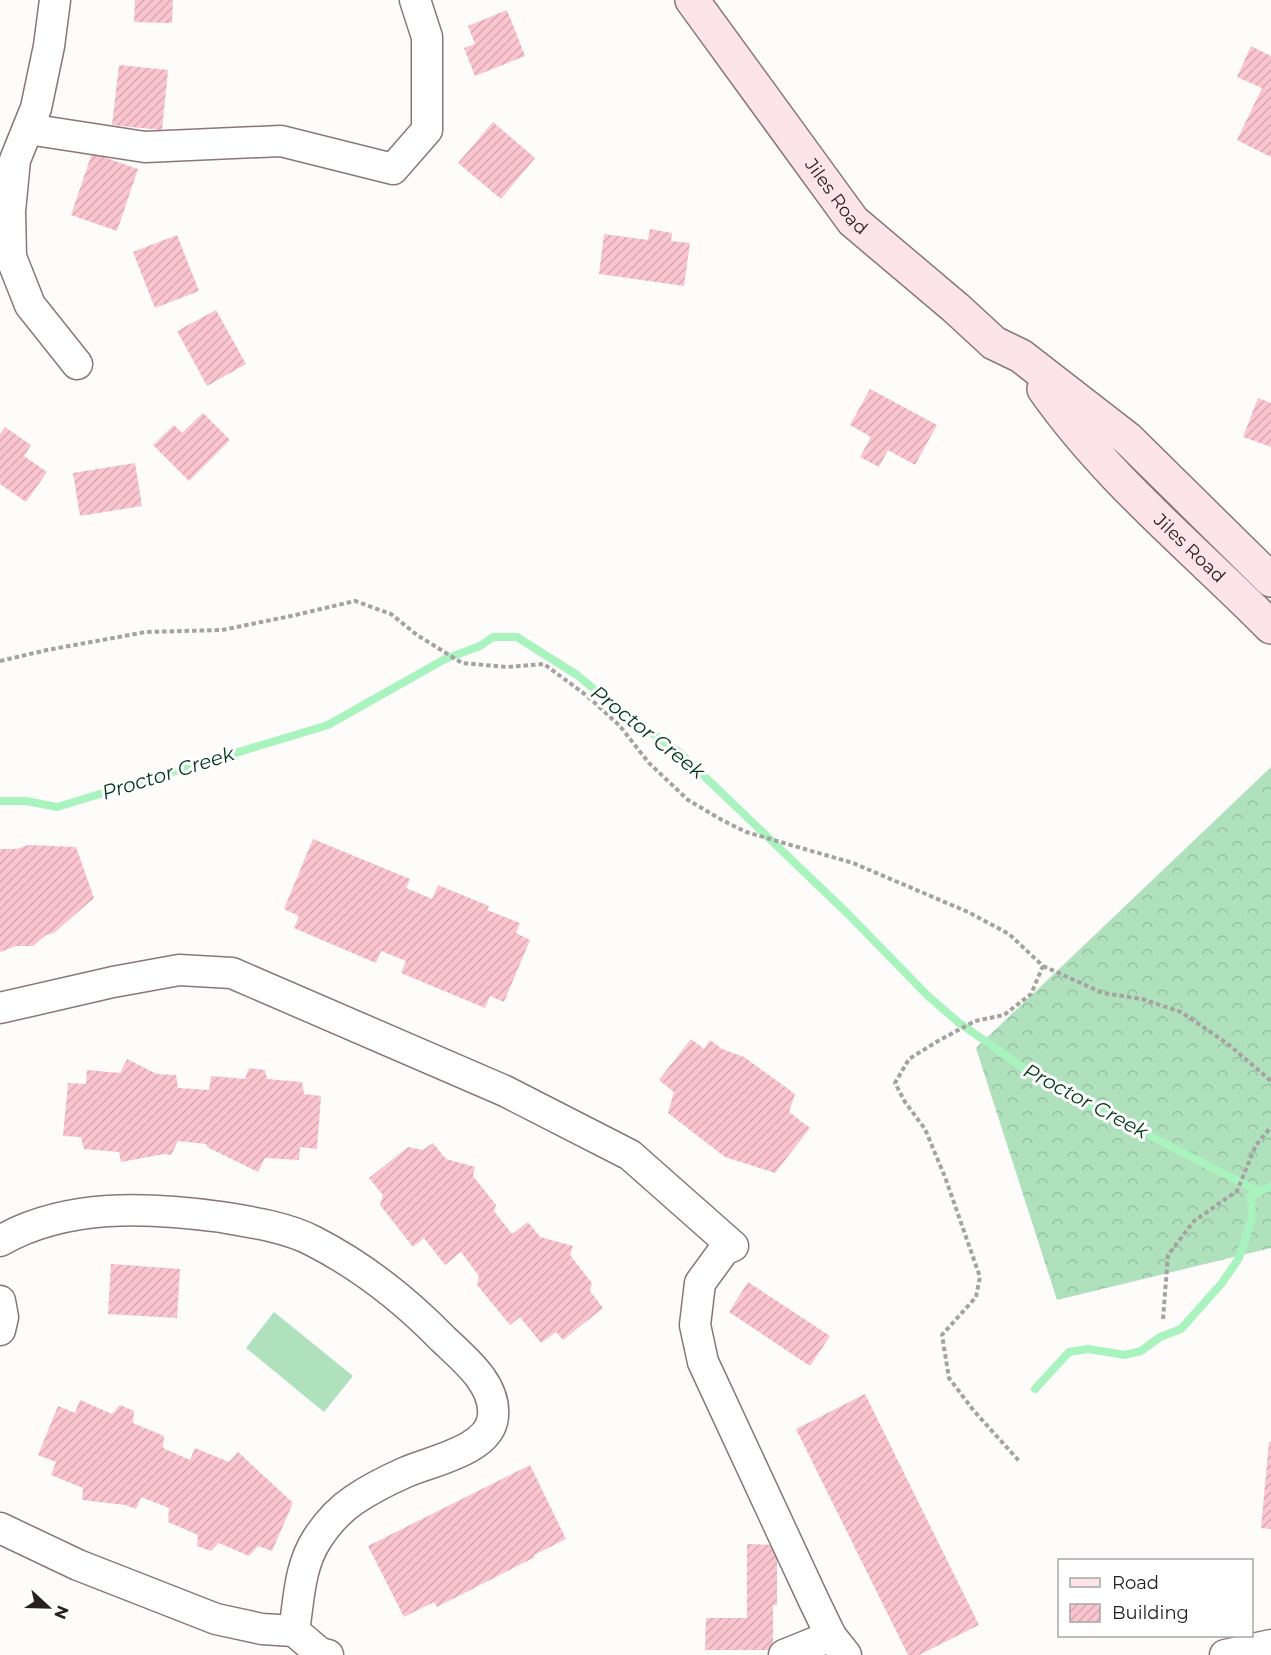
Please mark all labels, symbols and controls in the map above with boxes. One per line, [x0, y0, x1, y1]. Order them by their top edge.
street label: Jiles Road [800, 153, 872, 240]
street label: Jiles Road [1148, 508, 1230, 587]
water label: Proctor Creek [586, 680, 710, 784]
water label: Proctor Creek [99, 741, 238, 805]
water label: Proctor Creek [1020, 1058, 1153, 1144]
legend [1058, 1559, 1253, 1637]
text: Road [1112, 1572, 1159, 1594]
north arrow [18, 1577, 78, 1637]
text: Building [1112, 1602, 1189, 1624]
text: N [50, 1603, 73, 1622]

